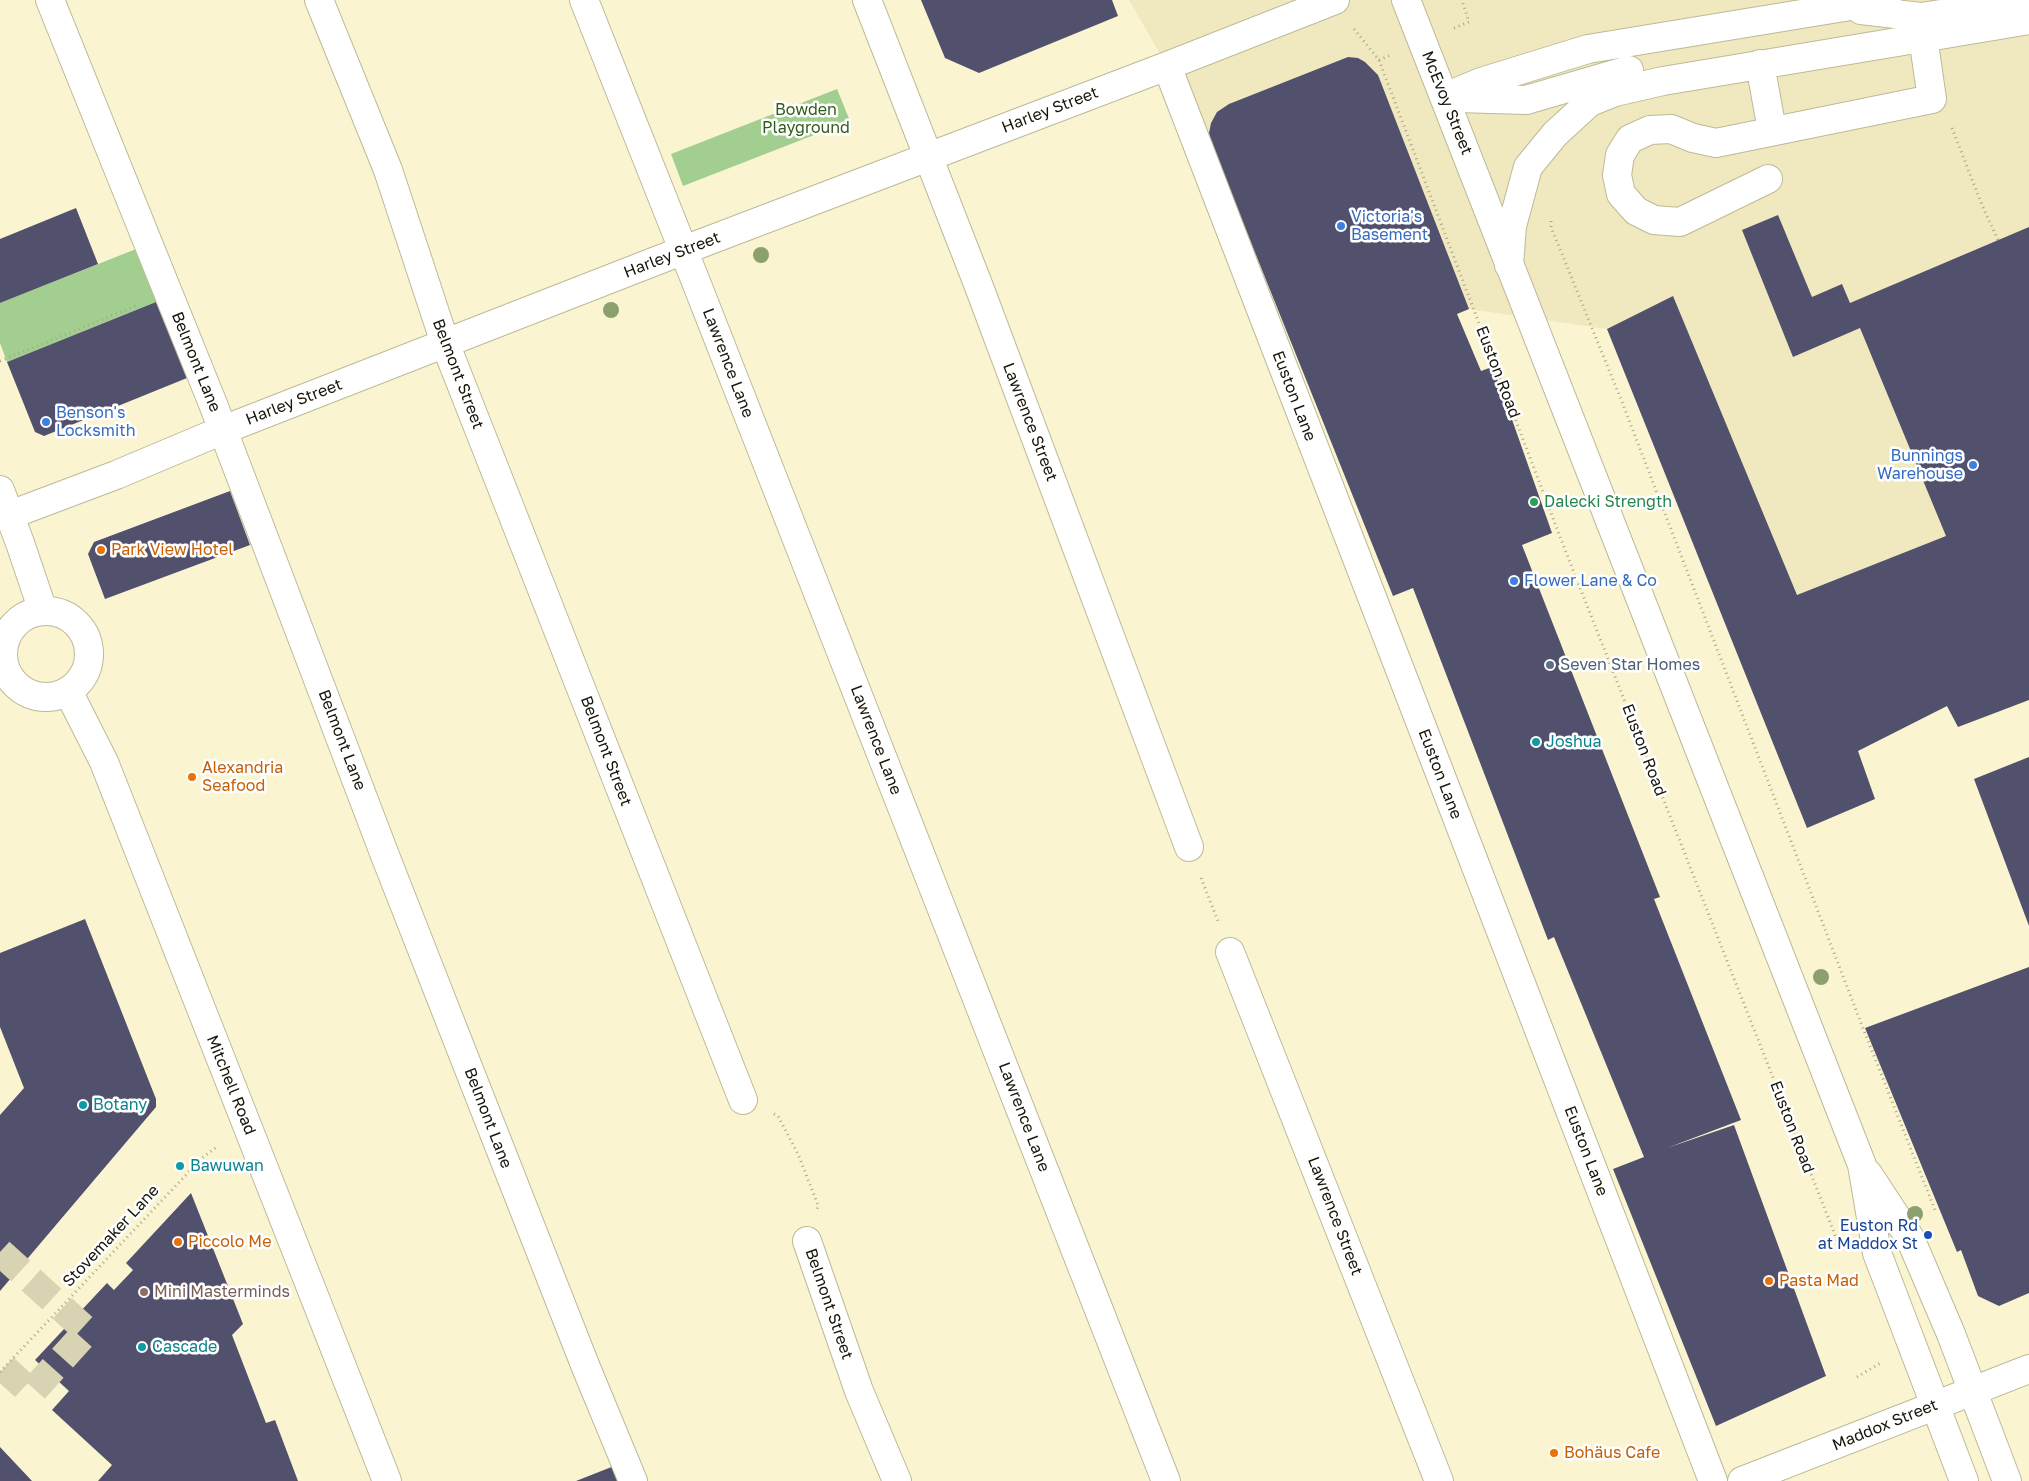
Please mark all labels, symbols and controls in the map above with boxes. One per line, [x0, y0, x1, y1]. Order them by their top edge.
street label: McEvoy Street [1417, 48, 1477, 158]
street label: Harley Street [999, 83, 1101, 137]
park label: Bowden Playground [762, 100, 850, 138]
place label: Victoria's Basement [1351, 207, 1428, 245]
marker: Victoria's Basement [1335, 220, 1347, 232]
street label: Harley Street [621, 228, 723, 282]
street label: Lawrence Lane [698, 306, 758, 420]
street label: Belmont Lane [167, 309, 225, 415]
street label: Belmont Street [428, 316, 488, 432]
street label: Euston Road [1472, 323, 1524, 421]
street label: Euston Lane [1268, 348, 1320, 444]
street label: Lawrence Street [999, 360, 1061, 484]
street label: Harley Street [243, 375, 345, 429]
place label: Benson's Locksmith [56, 403, 135, 441]
marker: Benson's Locksmith [40, 416, 52, 428]
place label: Bunnings Warehouse [1877, 446, 1963, 484]
marker: Bunnings Warehouse [1967, 459, 1979, 471]
place label: Dalecki Strength [1544, 492, 1672, 512]
marker: Dalecki Strength [1528, 496, 1540, 508]
place label: Park View Hotel [111, 540, 233, 560]
marker: Park View Hotel [95, 544, 107, 556]
place label: Flower Lane & Co [1524, 571, 1657, 591]
marker: Flower Lane & Co [1508, 575, 1520, 587]
place label: Seven Star Homes [1560, 655, 1700, 675]
marker: Seven Star Homes [1544, 659, 1556, 671]
street label: Lawrence Lane [846, 683, 906, 797]
street label: Belmont Lane [314, 687, 370, 793]
street label: Belmont Street [576, 693, 636, 809]
street label: Euston Road [1618, 701, 1670, 799]
street label: Euston Lane [1414, 726, 1466, 822]
place label: Joshua [1546, 732, 1602, 752]
marker: Joshua [1530, 736, 1542, 748]
place label: Alexandria Seafood [202, 758, 283, 796]
marker: Alexandria Seafood [186, 771, 198, 783]
street label: Mitchell Road [202, 1032, 260, 1138]
street label: Lawrence Lane [994, 1060, 1054, 1174]
street label: Belmont Lane [460, 1065, 516, 1171]
street label: Euston Road [1766, 1078, 1818, 1176]
place label: Botany [93, 1095, 147, 1115]
marker: Botany [77, 1099, 89, 1111]
street label: Euston Lane [1560, 1103, 1612, 1199]
street label: Lawrence Street [1304, 1154, 1366, 1278]
place label: Bawuwan [190, 1156, 264, 1176]
marker: Bawuwan [174, 1160, 186, 1172]
street label: Stovemaker Lane [59, 1181, 163, 1291]
place label: Euston Rd at Maddox St [1818, 1216, 1918, 1254]
marker: Euston Rd at Maddox St [1922, 1229, 1934, 1241]
place label: Piccolo Me [188, 1232, 271, 1252]
marker: Piccolo Me [172, 1236, 184, 1248]
street label: Belmont Street [801, 1246, 857, 1362]
place label: Pasta Mad [1779, 1271, 1859, 1291]
marker: Pasta Mad [1763, 1275, 1775, 1287]
place label: Mini Masterminds [154, 1282, 290, 1302]
marker: Mini Masterminds [138, 1286, 150, 1298]
place label: Cascade [152, 1337, 217, 1357]
marker: Cascade [136, 1341, 148, 1353]
street label: Maddox Street [1830, 1395, 1940, 1455]
place label: Bohäus Cafe [1564, 1443, 1660, 1463]
marker: Bohäus Cafe [1548, 1447, 1560, 1459]

